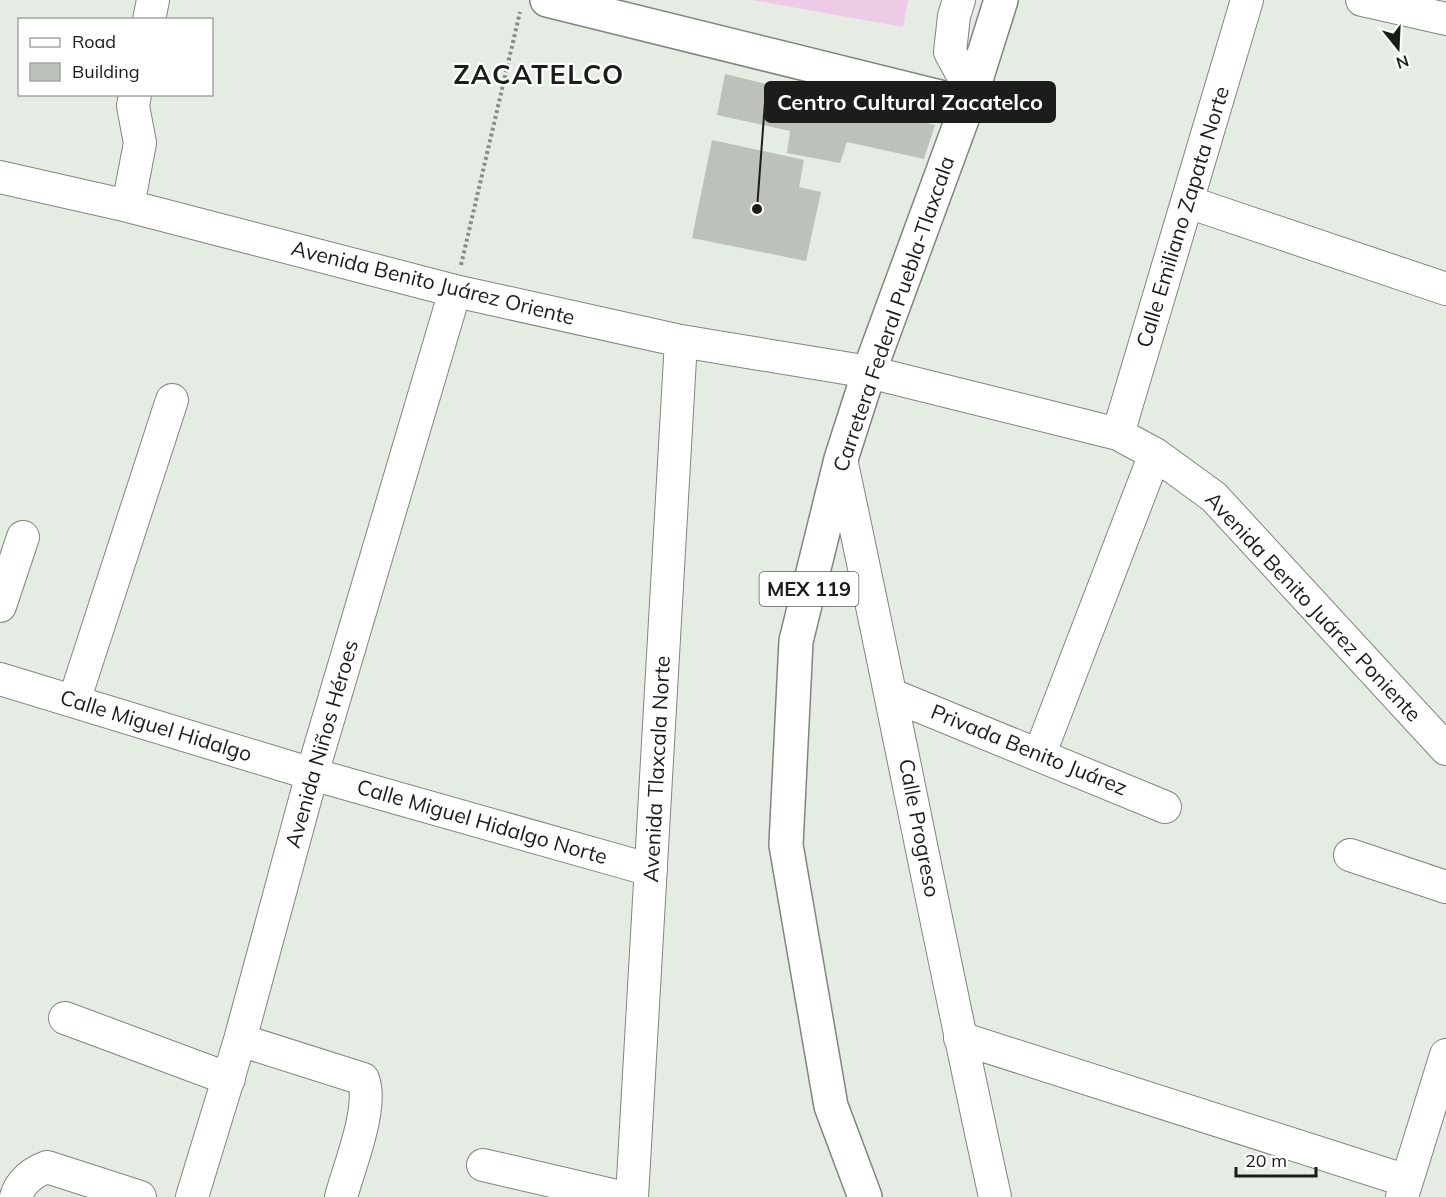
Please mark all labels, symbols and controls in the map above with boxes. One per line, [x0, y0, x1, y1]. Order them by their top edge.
legend [18, 18, 213, 96]
north arrow [1368, 18, 1428, 78]
text: Road [72, 30, 116, 53]
text: N [1394, 51, 1411, 74]
district label: ZACATELCO [453, 57, 625, 91]
text: Building [72, 60, 140, 83]
callout: Centro Cultural Zacatelco [765, 82, 1055, 122]
street label: Calle Emiliano Zapata Norte [1130, 83, 1234, 350]
text: Centro Cultural Zacatelco [777, 88, 1043, 116]
street label: Carretera Federal Puebla-Tlaxcala [827, 153, 959, 475]
street label: Avenida Benito Juárez Oriente [289, 234, 578, 330]
street label: Avenida Benito Juárez Poniente [1200, 486, 1427, 727]
road number: MEX 119 [760, 572, 858, 606]
street label: Avenida Niños Héroes [279, 637, 363, 851]
street label: Avenida Tlaxcala Norte [637, 655, 675, 883]
street label: Calle Miguel Hidalgo [57, 683, 255, 767]
street label: Privada Benito Juárez [927, 698, 1131, 800]
street label: Calle Progreso [894, 756, 946, 899]
street label: Calle Miguel Hidalgo Norte [354, 773, 610, 869]
scale bar [1236, 1140, 1316, 1178]
text: 20 m [1245, 1149, 1287, 1172]

